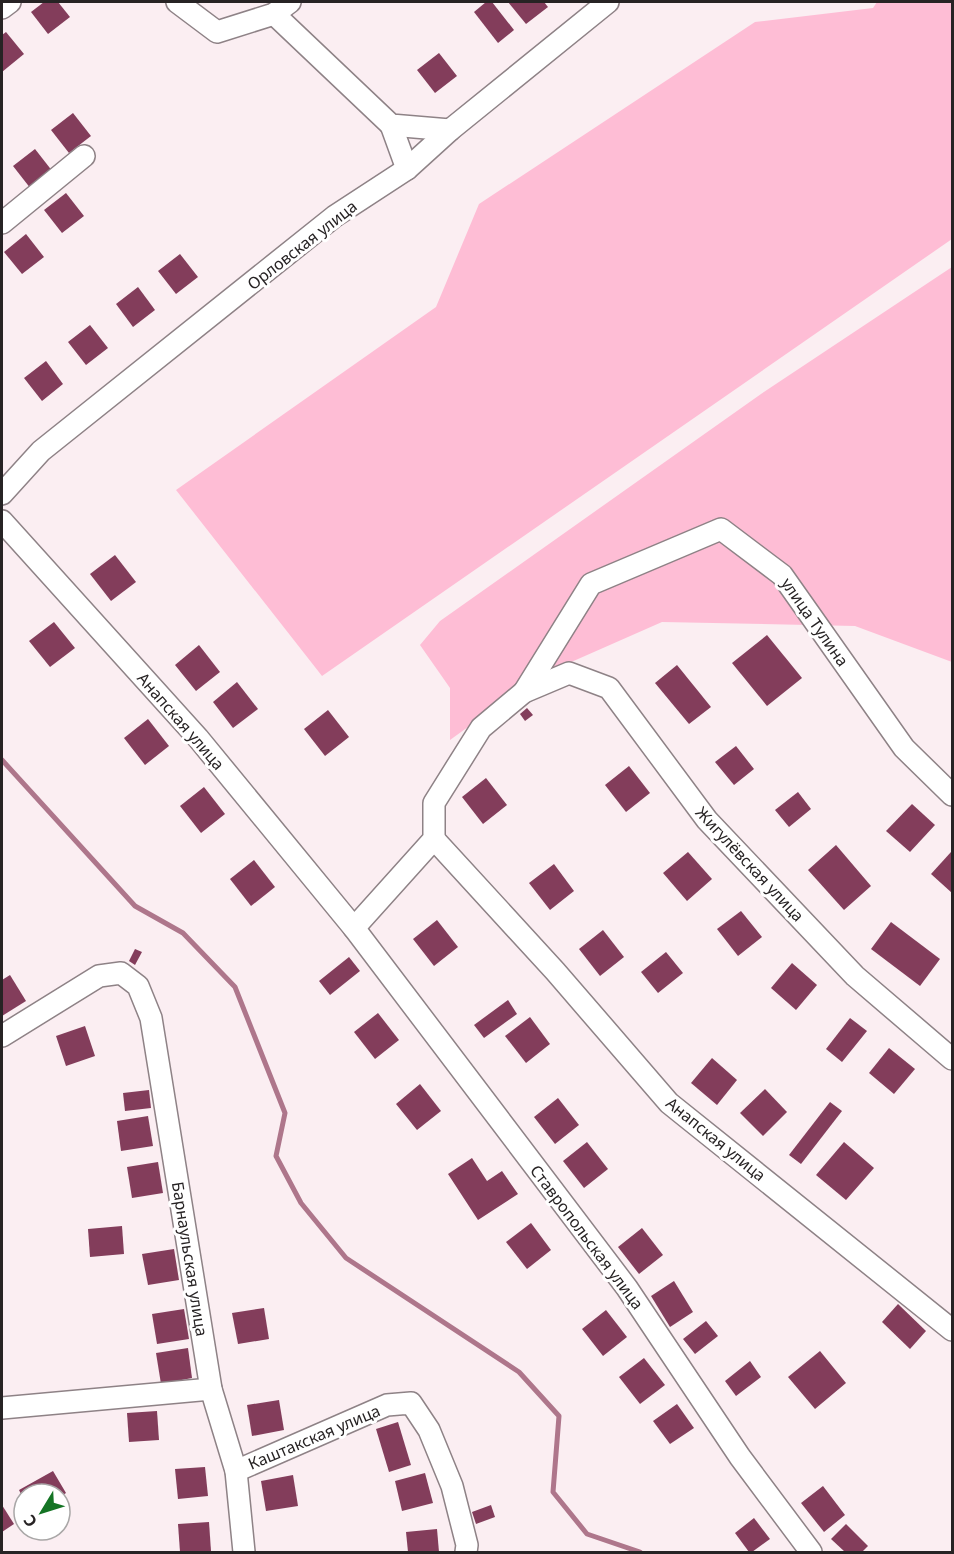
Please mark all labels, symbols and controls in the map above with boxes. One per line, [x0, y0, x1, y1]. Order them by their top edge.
street label: Орловская улица [243, 195, 361, 295]
street label: улица Тулина [776, 573, 854, 671]
street label: Анапская улица [133, 668, 229, 774]
street label: Жигулёвская улица [691, 802, 809, 926]
street label: Анапская улица [662, 1092, 770, 1186]
street label: Ставропольская улица [525, 1160, 649, 1314]
street label: Барнаульская улица [167, 1180, 213, 1338]
street label: Каштакская улица [245, 1399, 383, 1475]
north arrow [12, 1482, 72, 1542]
text: С [18, 1510, 42, 1532]

